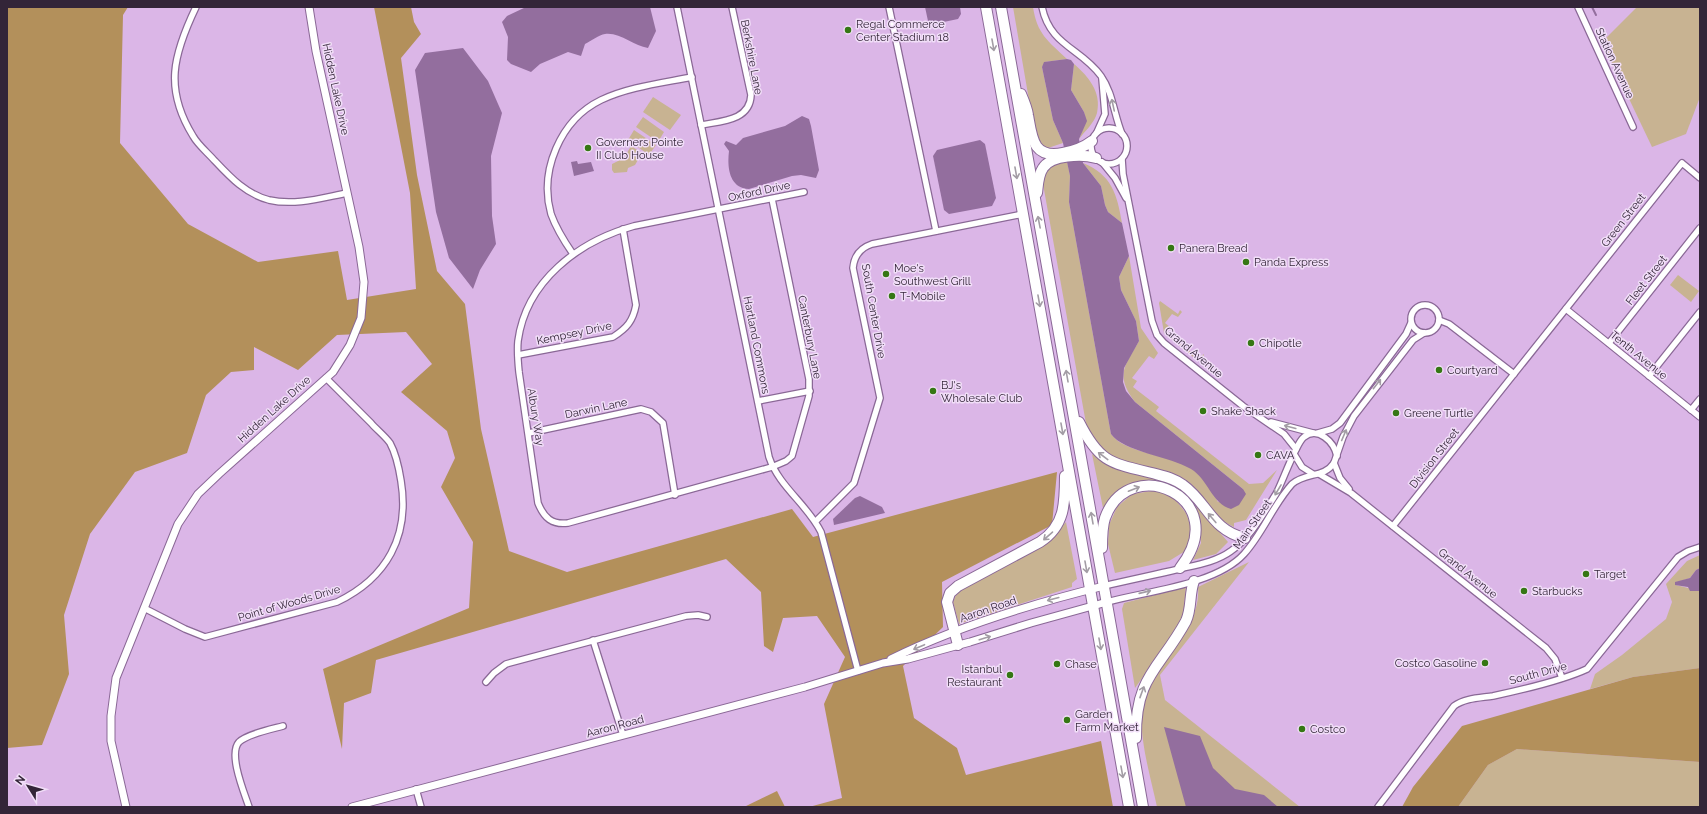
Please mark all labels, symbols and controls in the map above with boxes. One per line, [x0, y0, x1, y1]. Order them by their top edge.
place label: Regal Commerce Center Stadium 18 [856, 18, 949, 44]
street label: Berkshire Lane [738, 19, 765, 96]
marker: Regal Commerce Center Stadium 18 [843, 25, 853, 35]
street label: Station Avenue [1593, 26, 1637, 101]
one-way arrow [989, 38, 997, 51]
street label: Hidden Lake Drive [319, 42, 352, 137]
one-way arrow [1109, 98, 1117, 111]
place label: Governers Pointe II Club House [596, 136, 684, 162]
marker: Governers Pointe II Club House [583, 143, 593, 153]
one-way arrow [1012, 166, 1020, 179]
street label: Oxford Drive [727, 178, 792, 204]
street label: Green Street [1599, 191, 1648, 250]
one-way arrow [1035, 216, 1043, 229]
place label: Panera Bread [1179, 242, 1248, 255]
marker: Panera Bread [1166, 243, 1176, 253]
street label: Fleet Street [1623, 253, 1670, 308]
place label: Panda Express [1254, 256, 1329, 269]
marker: Panda Express [1241, 257, 1251, 267]
place label: Moe's Southwest Grill [894, 262, 971, 288]
street label: South Center Drive [859, 263, 888, 360]
marker: Moe's Southwest Grill [881, 269, 891, 279]
place label: T-Mobile [900, 290, 946, 303]
marker: T-Mobile [887, 291, 897, 301]
street label: Canterbury Lane [795, 294, 824, 380]
one-way arrow [1035, 294, 1043, 307]
street label: Hartland Commons [741, 295, 772, 395]
street label: Kempsey Drive [535, 319, 613, 348]
street label: Grand Avenue [1162, 324, 1226, 381]
street label: Tenth Avenue [1608, 328, 1670, 383]
place label: Chipotle [1259, 337, 1302, 350]
marker: Chipotle [1246, 338, 1256, 348]
place label: Courtyard [1447, 364, 1498, 377]
marker: Courtyard [1434, 365, 1444, 375]
one-way arrow [1063, 370, 1071, 383]
street label: Hidden Lake Drive [235, 373, 314, 445]
place label: BJ's Wholesale Club [941, 379, 1023, 405]
one-way arrow [1372, 379, 1381, 390]
marker: BJ's Wholesale Club [928, 386, 938, 396]
street label: Albury Way [525, 387, 547, 447]
street label: Darwin Lane [564, 395, 629, 421]
place label: Shake Shack [1211, 405, 1276, 418]
marker: Shake Shack [1198, 406, 1208, 416]
place label: Greene Turtle [1404, 407, 1474, 420]
marker: Greene Turtle [1391, 408, 1401, 418]
one-way arrow [1058, 422, 1066, 435]
one-way arrow [1284, 423, 1297, 430]
street label: Division Street [1407, 425, 1462, 491]
one-way arrow [1341, 430, 1348, 442]
place label: CAVA [1266, 449, 1295, 462]
marker: CAVA [1253, 450, 1263, 460]
one-way arrow [1097, 452, 1108, 461]
one-way arrow [1127, 484, 1139, 492]
one-way arrow [1274, 484, 1282, 495]
street label: Main Street [1231, 497, 1274, 552]
one-way arrow [1088, 512, 1096, 525]
one-way arrow [1208, 512, 1217, 523]
one-way arrow [1043, 531, 1053, 540]
street label: Grand Avenue [1436, 546, 1500, 601]
one-way arrow [1082, 560, 1090, 573]
place label: Target [1594, 568, 1626, 581]
marker: Target [1581, 569, 1591, 579]
street label: Point of Woods Drive [236, 582, 342, 624]
place label: Starbucks [1532, 585, 1583, 598]
marker: Starbucks [1519, 586, 1529, 596]
one-way arrow [1138, 588, 1151, 596]
street label: Aaron Road [958, 594, 1018, 625]
one-way arrow [1046, 596, 1059, 604]
one-way arrow [979, 634, 992, 641]
one-way arrow [1096, 637, 1104, 650]
one-way arrow [913, 643, 925, 651]
place label: Costco Gasoline [1395, 657, 1478, 670]
place label: Chase [1065, 658, 1097, 671]
marker: Costco Gasoline [1480, 658, 1490, 668]
marker: Chase [1052, 659, 1062, 669]
street label: South Drive [1508, 659, 1569, 687]
place label: Istanbul Restaurant [947, 663, 1002, 689]
marker: Istanbul Restaurant [1005, 670, 1015, 680]
one-way arrow [1138, 686, 1146, 698]
place label: Garden Farm Market [1075, 708, 1139, 734]
street label: Aaron Road [585, 713, 646, 740]
marker: Garden Farm Market [1062, 715, 1072, 725]
place label: Costco [1310, 723, 1346, 736]
marker: Costco [1297, 724, 1307, 734]
one-way arrow [1119, 765, 1127, 778]
north arrow [8, 766, 48, 806]
text: N [13, 773, 28, 788]

